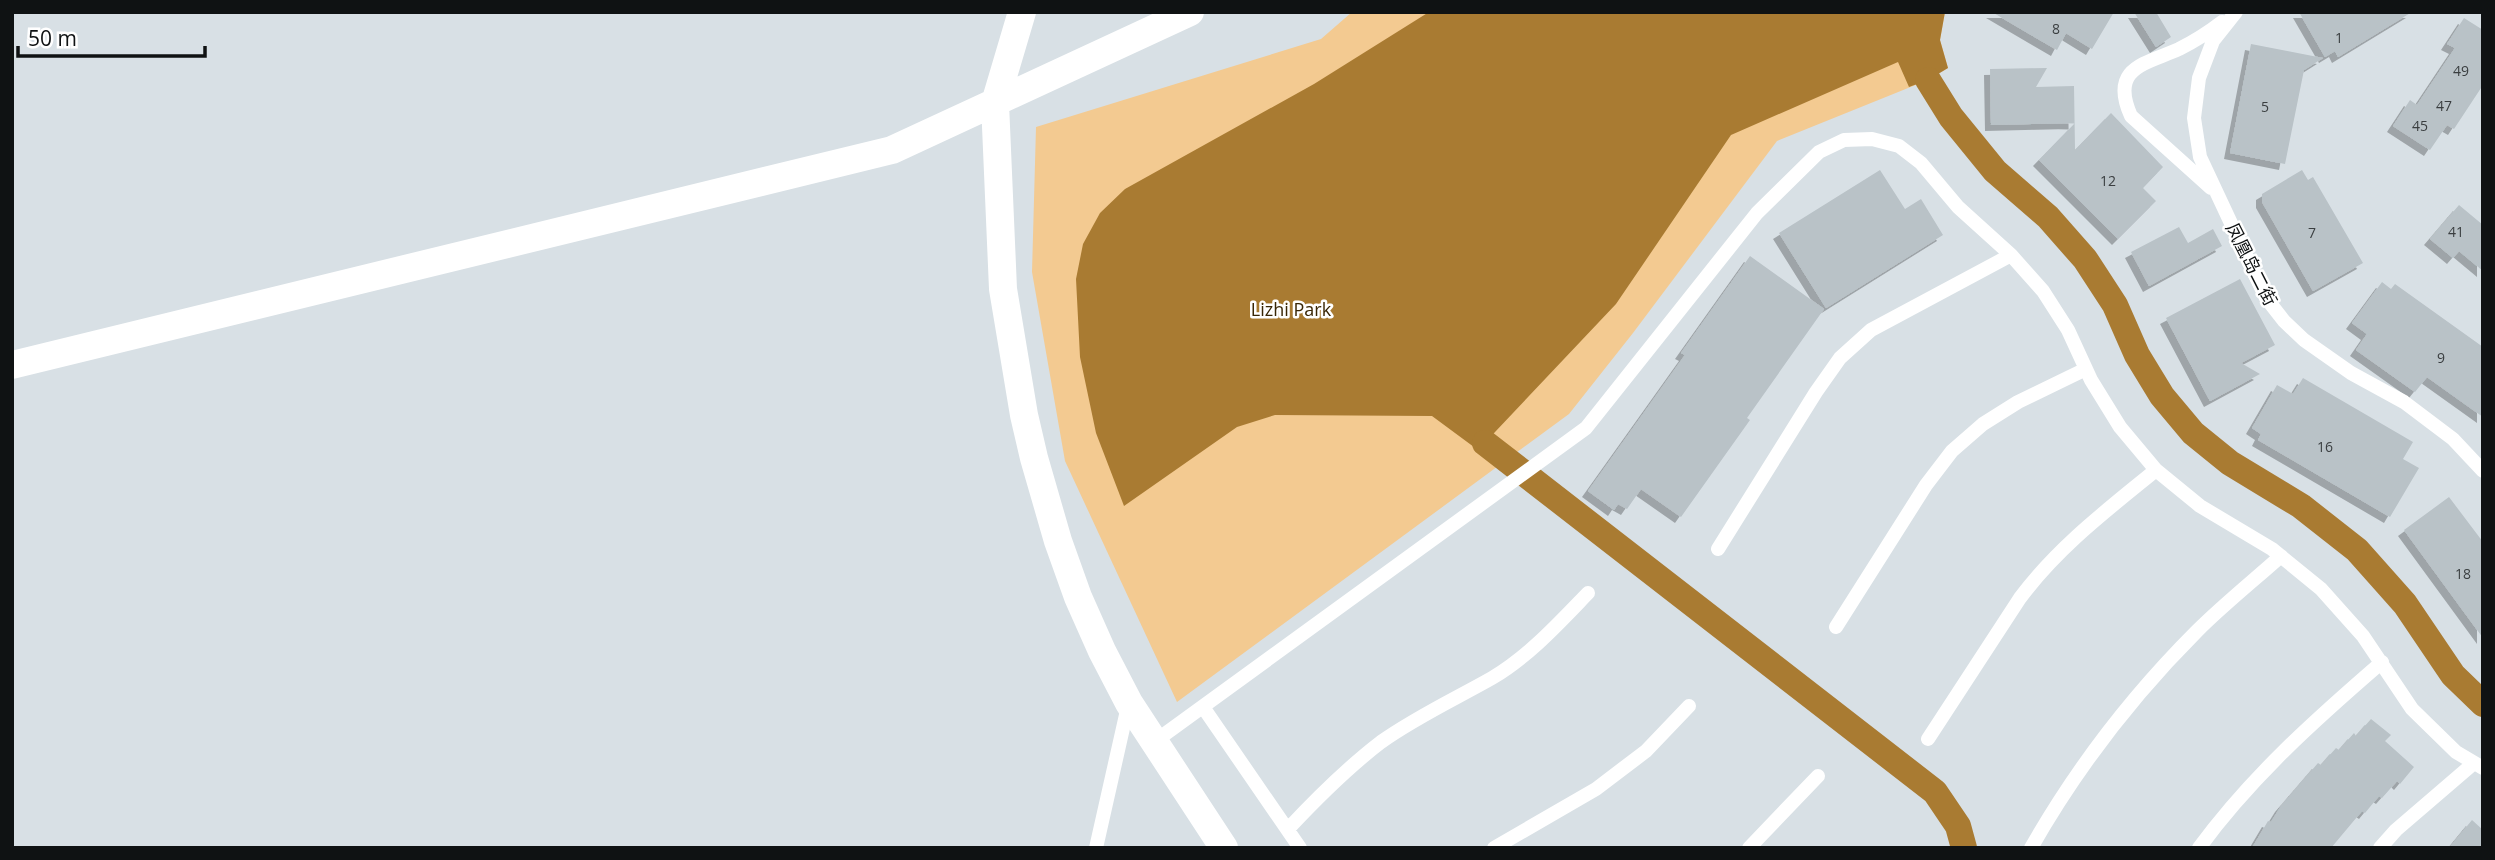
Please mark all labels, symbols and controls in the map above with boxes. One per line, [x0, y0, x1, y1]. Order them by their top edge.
scale bar [18, 14, 205, 58]
house number: 8 [2052, 19, 2060, 38]
text: 50 m [28, 24, 77, 52]
house number: 1 [2335, 28, 2343, 47]
house number: 49 [2453, 61, 2469, 80]
house number: 47 [2436, 96, 2452, 115]
house number: 5 [2261, 97, 2269, 116]
house number: 45 [2412, 116, 2428, 135]
house number: 12 [2100, 171, 2116, 190]
street label: 凤凰岛二街 [2221, 218, 2283, 310]
house number: 41 [2448, 222, 2464, 241]
house number: 7 [2308, 223, 2316, 242]
park label: Lizhi Park [1251, 297, 1332, 321]
house number: 9 [2437, 348, 2445, 367]
house number: 16 [2317, 437, 2333, 456]
house number: 18 [2455, 564, 2471, 583]

